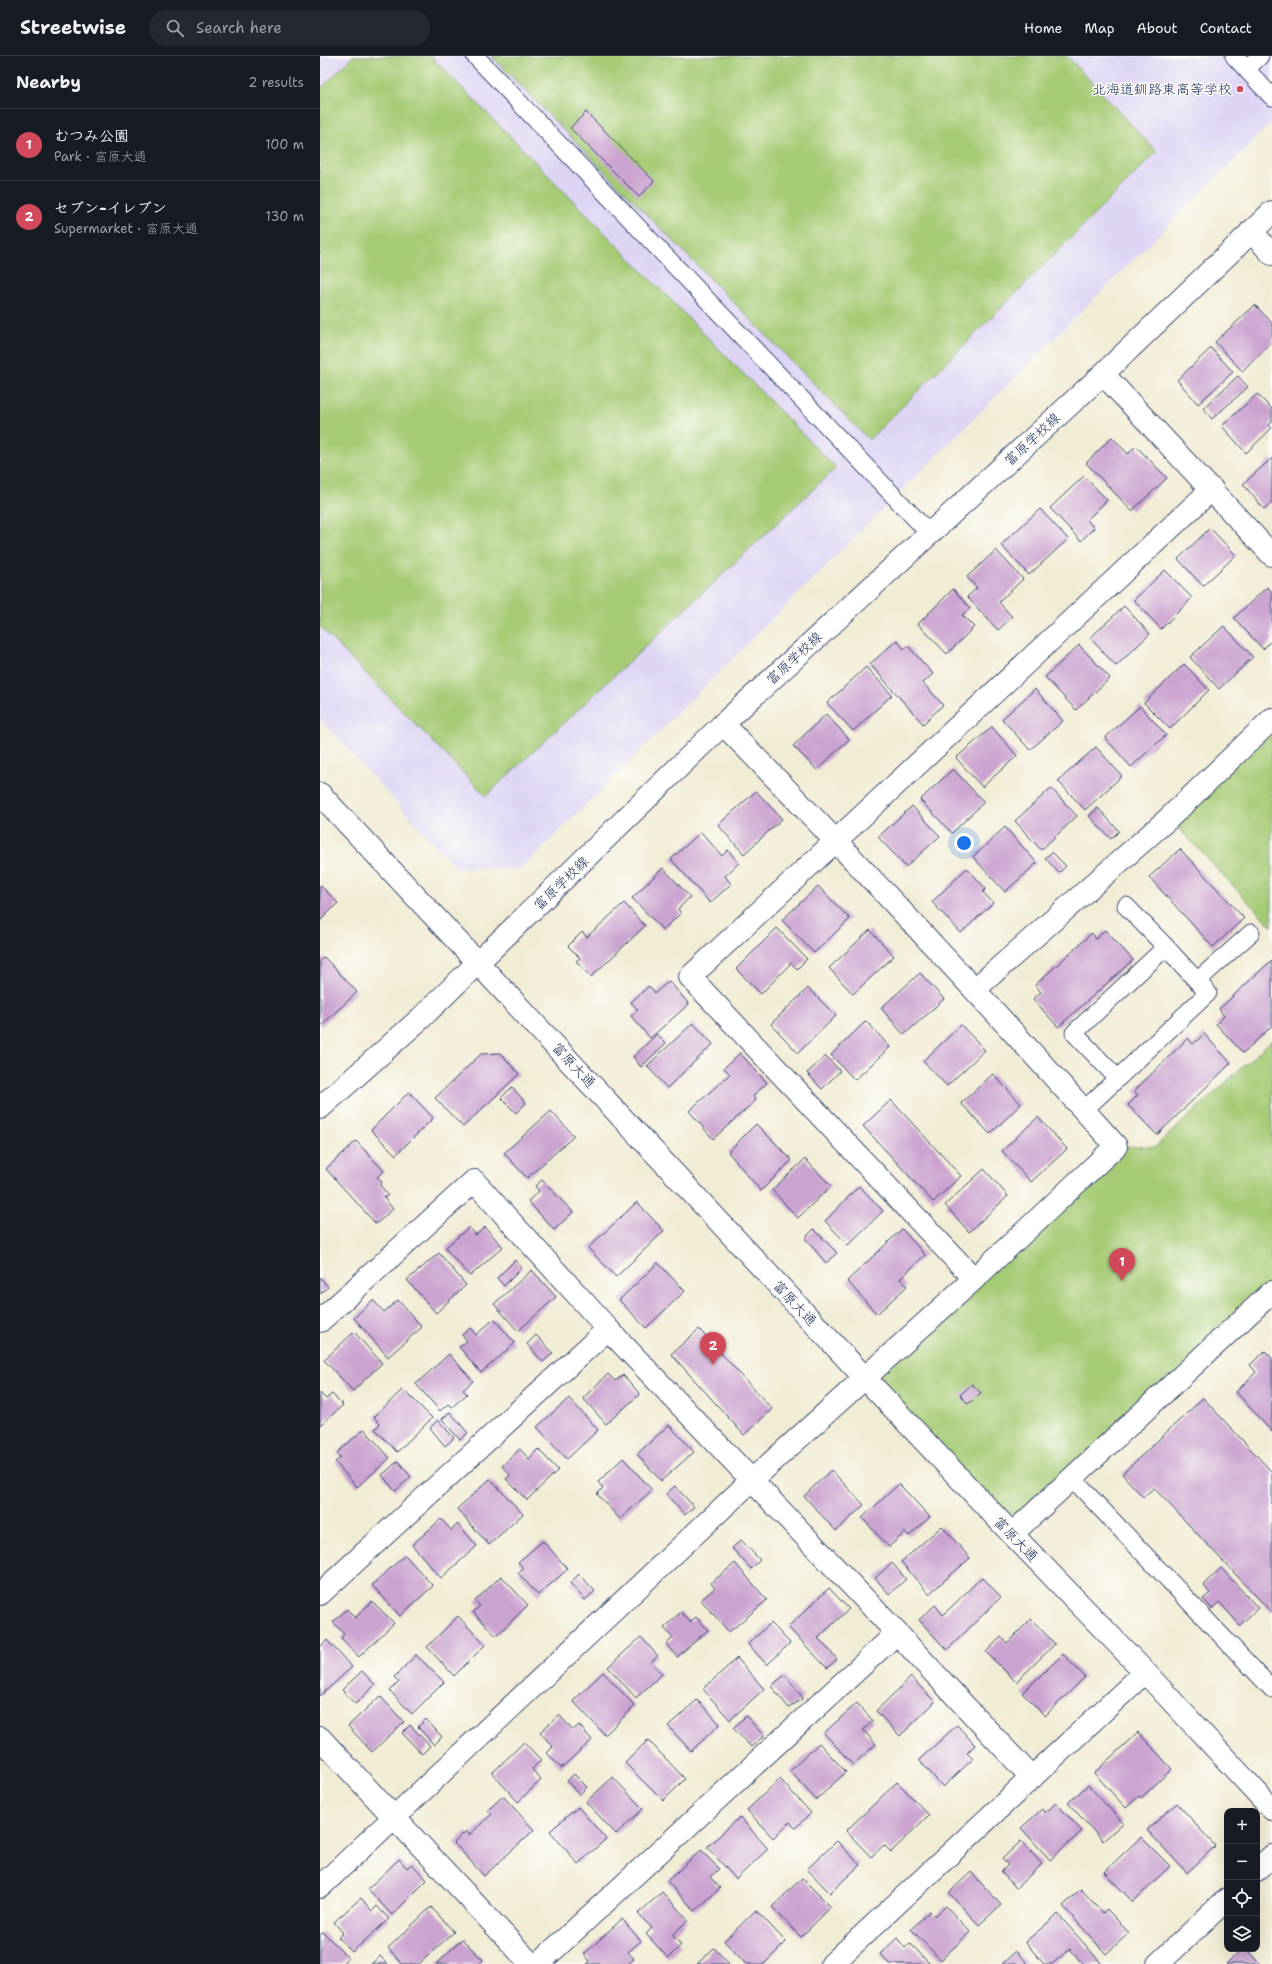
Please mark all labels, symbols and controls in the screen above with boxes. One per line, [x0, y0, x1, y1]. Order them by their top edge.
search box [150, 10, 430, 46]
text: Streetwise [20, 15, 126, 40]
icon: search [164, 17, 186, 39]
text: Search here [196, 18, 282, 38]
text: Home [1024, 19, 1063, 37]
text: Map [1085, 19, 1115, 37]
text: About [1137, 19, 1178, 37]
text: Contact [1200, 19, 1252, 37]
text: Nearby [16, 71, 81, 93]
text: 2 results [248, 74, 304, 91]
place label: 北海道釧路東高等学校 [1092, 80, 1232, 98]
marker: 北海道釧路東高等学校 [1235, 84, 1245, 94]
text: むつみ公園 [54, 126, 129, 146]
text: 1 [26, 136, 32, 153]
text: 100 m [265, 136, 304, 153]
text: Park · 富原大通 [54, 148, 146, 165]
text: セブン-イレブン [54, 198, 167, 218]
text: 2 [24, 208, 34, 225]
text: 130 m [266, 208, 304, 225]
text: Supermarket · 富原大通 [54, 220, 198, 237]
street label: 富原学校線 [1000, 409, 1064, 469]
street label: 富原学校線 [762, 628, 826, 688]
your location [954, 833, 974, 853]
street label: 富原学校線 [530, 852, 592, 914]
street label: 富原大通 [548, 1038, 600, 1092]
pin: 1 [1109, 1248, 1135, 1281]
street label: 富原大通 [769, 1276, 821, 1330]
pin: 2 [700, 1332, 726, 1365]
street label: 富原大通 [990, 1513, 1042, 1565]
map controls [1224, 1808, 1260, 1952]
button: + [1224, 1808, 1260, 1844]
button: − [1224, 1844, 1260, 1880]
button: locate [1224, 1880, 1260, 1916]
button: layers [1224, 1916, 1260, 1952]

